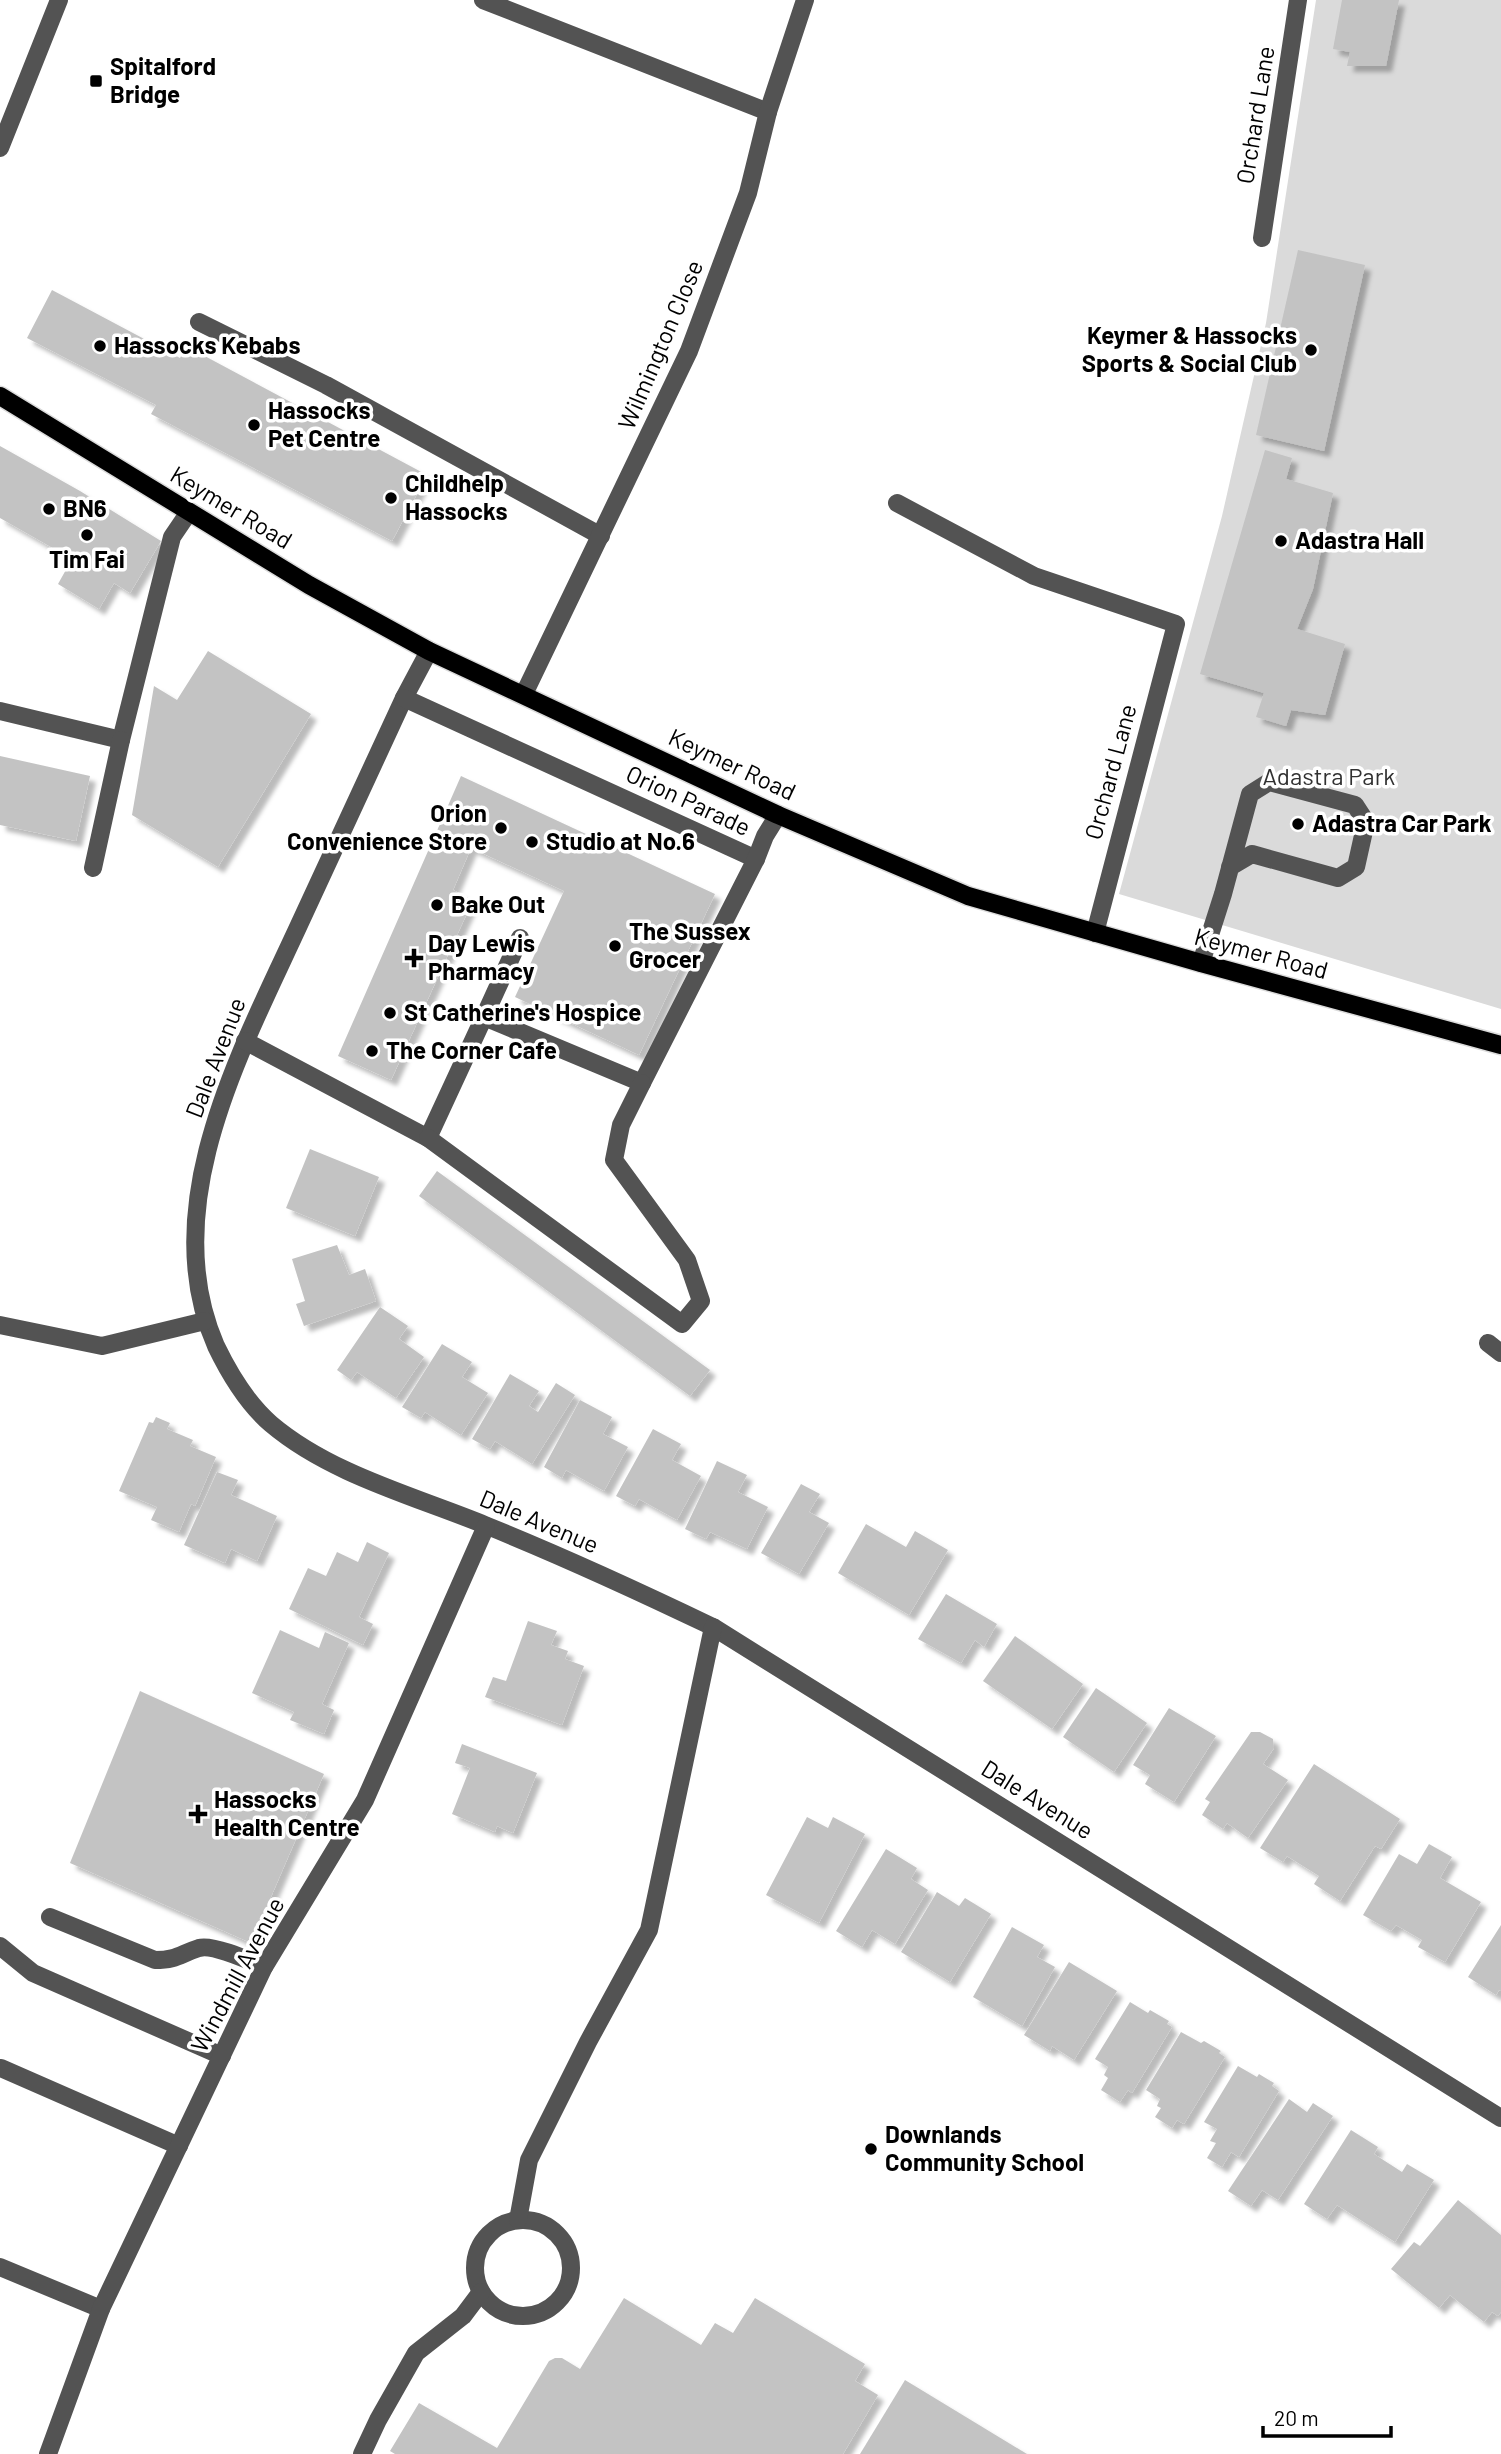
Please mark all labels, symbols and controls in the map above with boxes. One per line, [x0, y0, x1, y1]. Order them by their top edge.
street label: Orchard Lane [1229, 44, 1280, 186]
place label: Spitalford Bridge [110, 51, 216, 108]
marker: Spitalford Bridge [88, 73, 104, 89]
street label: Wilmington Close [611, 255, 708, 433]
place label: Keymer & Hassocks Sports & Social Club [1082, 320, 1297, 377]
place label: Hassocks Kebabs [114, 330, 300, 359]
marker: Hassocks Kebabs [92, 338, 108, 354]
marker: Keymer & Hassocks Sports & Social Club [1303, 342, 1319, 358]
place label: Hassocks Pet Centre [268, 395, 380, 452]
marker: Hassocks Pet Centre [246, 417, 262, 433]
street label: Keymer Road [166, 459, 298, 554]
place label: Childhelp Hassocks [405, 468, 508, 525]
marker: Childhelp Hassocks [383, 490, 399, 506]
place label: BN6 [63, 493, 107, 522]
marker: BN6 [41, 501, 57, 517]
place label: Adastra Hall [1295, 525, 1424, 554]
marker: Tim Fai [79, 527, 95, 543]
marker: Adastra Hall [1273, 533, 1289, 549]
place label: Tim Fai [49, 544, 125, 573]
street label: Orchard Lane [1078, 701, 1142, 843]
street label: Keymer Road [664, 722, 801, 806]
street label: Orion Parade [622, 758, 755, 841]
park label: Adastra Park [1263, 761, 1395, 790]
place label: Orion Convenience Store [287, 798, 487, 855]
place label: Adastra Car Park [1312, 808, 1492, 837]
marker: Adastra Car Park [1290, 816, 1306, 832]
marker: Orion Convenience Store [493, 820, 509, 836]
place label: Studio at No.6 [546, 826, 695, 855]
marker: Studio at No.6 [524, 834, 540, 850]
place label: Bake Out [451, 889, 545, 918]
marker: Bake Out [429, 897, 445, 913]
place label: The Sussex Grocer [629, 916, 751, 973]
street label: Keymer Road [1192, 921, 1331, 984]
place label: Day Lewis Pharmacy [428, 928, 535, 985]
marker: The Sussex Grocer [607, 938, 623, 954]
marker: Day Lewis Pharmacy [406, 950, 422, 966]
street label: Dale Avenue [178, 993, 251, 1122]
place label: St Catherine's Hospice [404, 997, 641, 1026]
marker: St Catherine's Hospice [382, 1005, 398, 1021]
place label: The Corner Cafe [386, 1035, 557, 1064]
marker: The Corner Cafe [364, 1043, 380, 1059]
street label: Dale Avenue [476, 1483, 603, 1559]
street label: Dale Avenue [977, 1753, 1099, 1845]
place label: Hassocks Health Centre [214, 1784, 360, 1841]
marker: Hassocks Health Centre [188, 1804, 208, 1824]
street label: Windmill Avenue [184, 1892, 290, 2057]
place label: Downlands Community School [885, 2119, 1084, 2176]
marker: Downlands Community School [863, 2141, 879, 2157]
scale bar [1263, 2394, 1391, 2438]
text: 20 m [1274, 2405, 1319, 2430]

